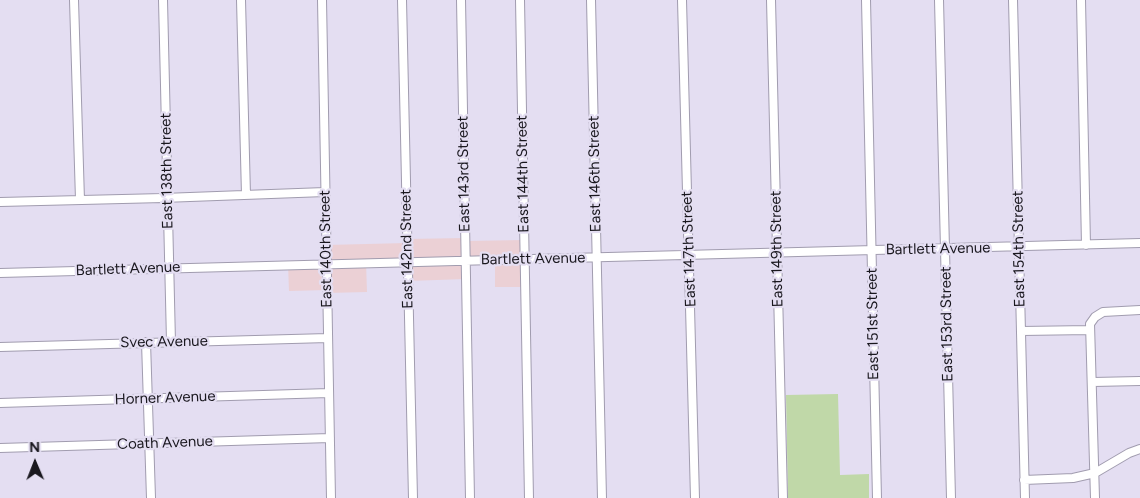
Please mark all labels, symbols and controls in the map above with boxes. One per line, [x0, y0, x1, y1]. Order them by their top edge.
street label: East 138th Street [157, 113, 177, 229]
street label: East 144th Street [513, 115, 533, 233]
street label: East 143rd Street [454, 116, 474, 232]
street label: East 146th Street [585, 116, 605, 232]
street label: East 142nd Street [397, 189, 417, 309]
street label: East 140th Street [316, 190, 336, 308]
street label: East 154th Street [1009, 190, 1029, 308]
street label: East 147th Street [678, 191, 700, 307]
street label: East 149th Street [767, 191, 787, 307]
street label: Bartlett Avenue [885, 239, 991, 259]
street label: Bartlett Avenue [480, 249, 586, 269]
street label: Bartlett Avenue [75, 258, 181, 280]
street label: East 153rd Street [937, 266, 957, 382]
street label: East 151st Street [863, 268, 883, 380]
street label: Svec Avenue [120, 332, 208, 352]
street label: Horner Avenue [114, 387, 216, 409]
street label: Coath Avenue [117, 432, 213, 454]
north arrow [10, 438, 60, 488]
text: N [29, 439, 40, 456]

